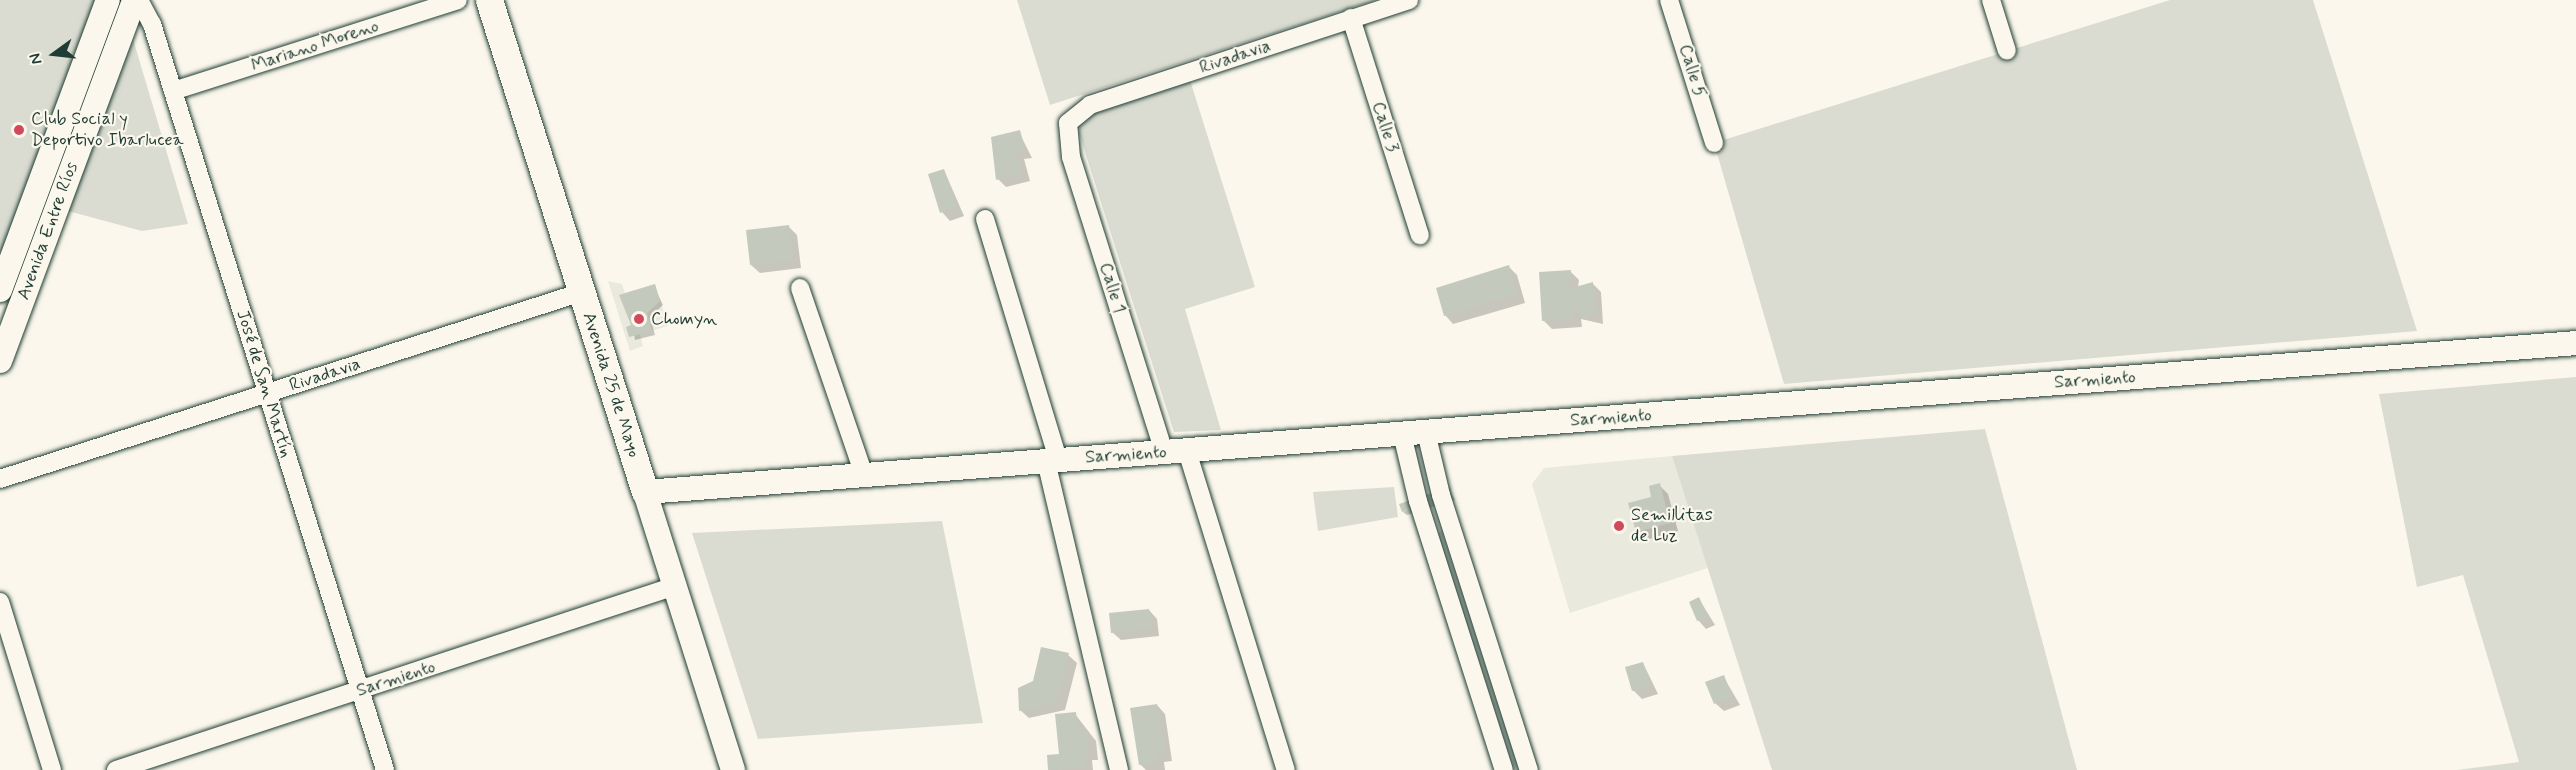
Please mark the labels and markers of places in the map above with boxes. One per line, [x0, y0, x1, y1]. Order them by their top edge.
place label: Club Social y Deportivo Ibarlucea [31, 109, 181, 152]
marker: Club Social y Deportivo Ibarlucea [12, 123, 26, 137]
place label: Chomyn [651, 308, 717, 330]
marker: Chomyn [632, 312, 646, 326]
place label: Semillitas de Luz [1631, 505, 1713, 548]
marker: Semillitas de Luz [1612, 519, 1626, 533]

